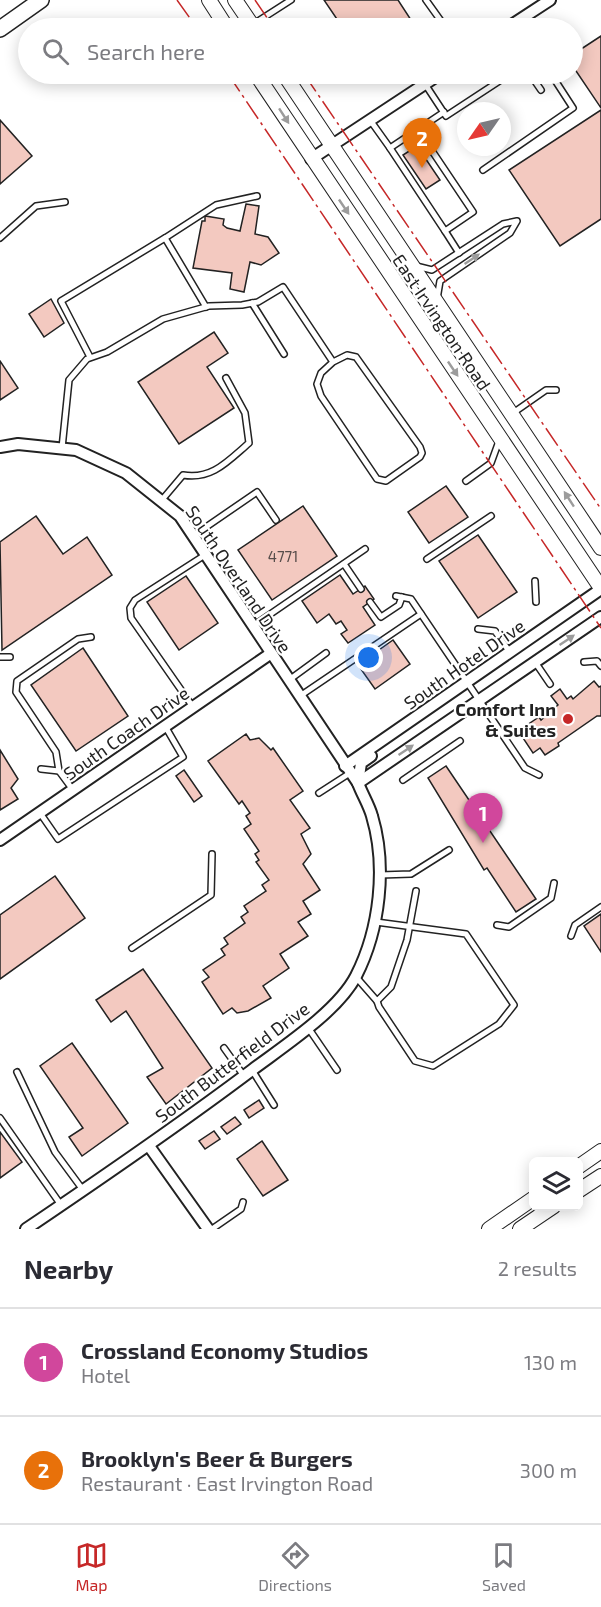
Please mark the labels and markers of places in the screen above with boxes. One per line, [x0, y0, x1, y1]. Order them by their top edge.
pin: 2 [402, 118, 442, 168]
place label: Comfort Inn & Suites [455, 698, 556, 741]
marker: Comfort Inn & Suites [561, 712, 575, 726]
pin: 1 [464, 794, 502, 843]

